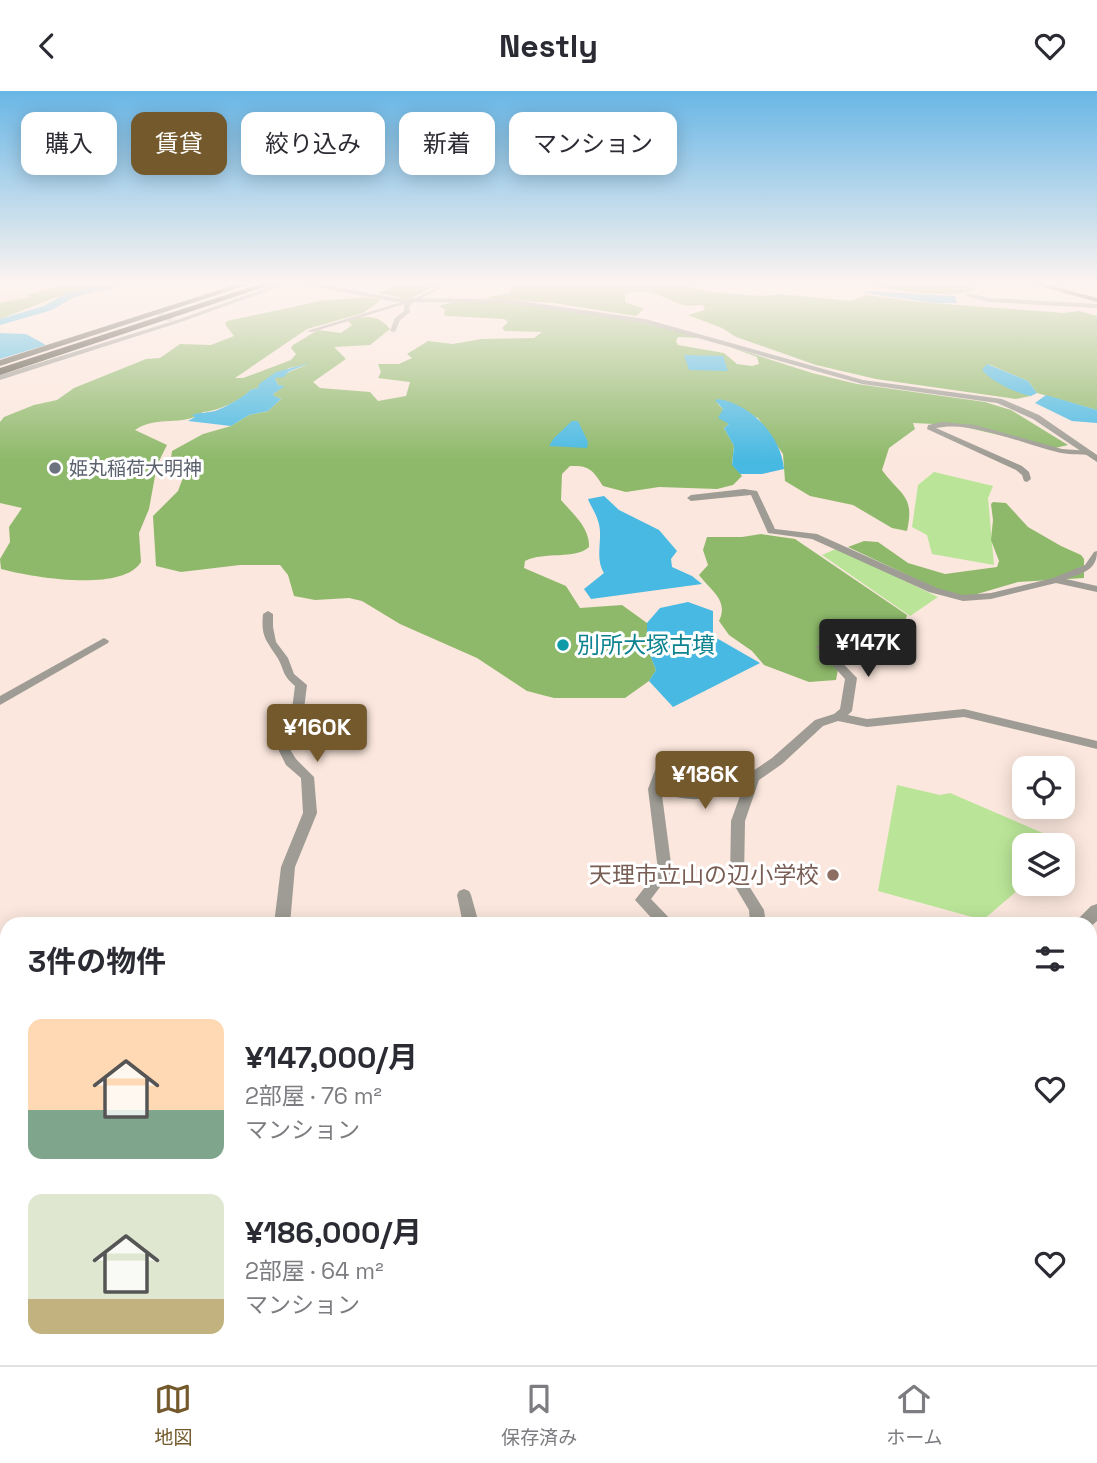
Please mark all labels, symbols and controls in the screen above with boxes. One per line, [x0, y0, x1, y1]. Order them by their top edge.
text: Nestly [499, 26, 598, 66]
icon: back [28, 27, 66, 65]
icon: heart [1031, 27, 1069, 65]
chip: 購入 [21, 112, 117, 175]
chip: 賃貸 [131, 112, 227, 175]
chip: 絞り込み [241, 112, 385, 175]
chip: 新着 [399, 112, 495, 175]
chip: マンション [509, 112, 677, 175]
place label: 姫丸稲荷大明神 [69, 456, 202, 481]
marker: 姫丸稲荷大明神 [47, 460, 63, 476]
pin: ¥147K [819, 619, 917, 679]
text: ¥147K [835, 627, 901, 657]
place label: 別所大塚古墳 [577, 630, 715, 660]
marker: 別所大塚古墳 [555, 637, 571, 653]
pin: ¥160K [268, 705, 366, 764]
text: ¥160K [283, 712, 351, 742]
pin: ¥186K [656, 751, 754, 811]
map controls [1012, 756, 1075, 896]
button: locate [1012, 756, 1075, 819]
text: ¥186K [671, 759, 739, 789]
button: layers [1012, 833, 1075, 896]
place label: 天理市立山の辺小学校 [589, 860, 819, 890]
marker: 天理市立山の辺小学校 [825, 867, 841, 883]
icon: filters [1031, 940, 1069, 978]
text: 3件の物件 [28, 942, 166, 981]
text: ¥147,000/月 [245, 1038, 418, 1077]
icon: home [84, 1047, 168, 1131]
icon: heart [1031, 1070, 1069, 1108]
text: 2部屋 · 76 m² [245, 1081, 382, 1111]
text: マンション [245, 1115, 360, 1145]
text: ¥186,000/月 [245, 1213, 422, 1252]
icon: home [84, 1222, 168, 1306]
icon: heart [1031, 1245, 1069, 1283]
text: 2部屋 · 64 m² [245, 1256, 384, 1286]
text: マンション [245, 1290, 360, 1320]
tab: 地図 [154, 1380, 192, 1450]
tab: 保存済み [501, 1380, 577, 1450]
tab: ホーム [886, 1380, 943, 1450]

